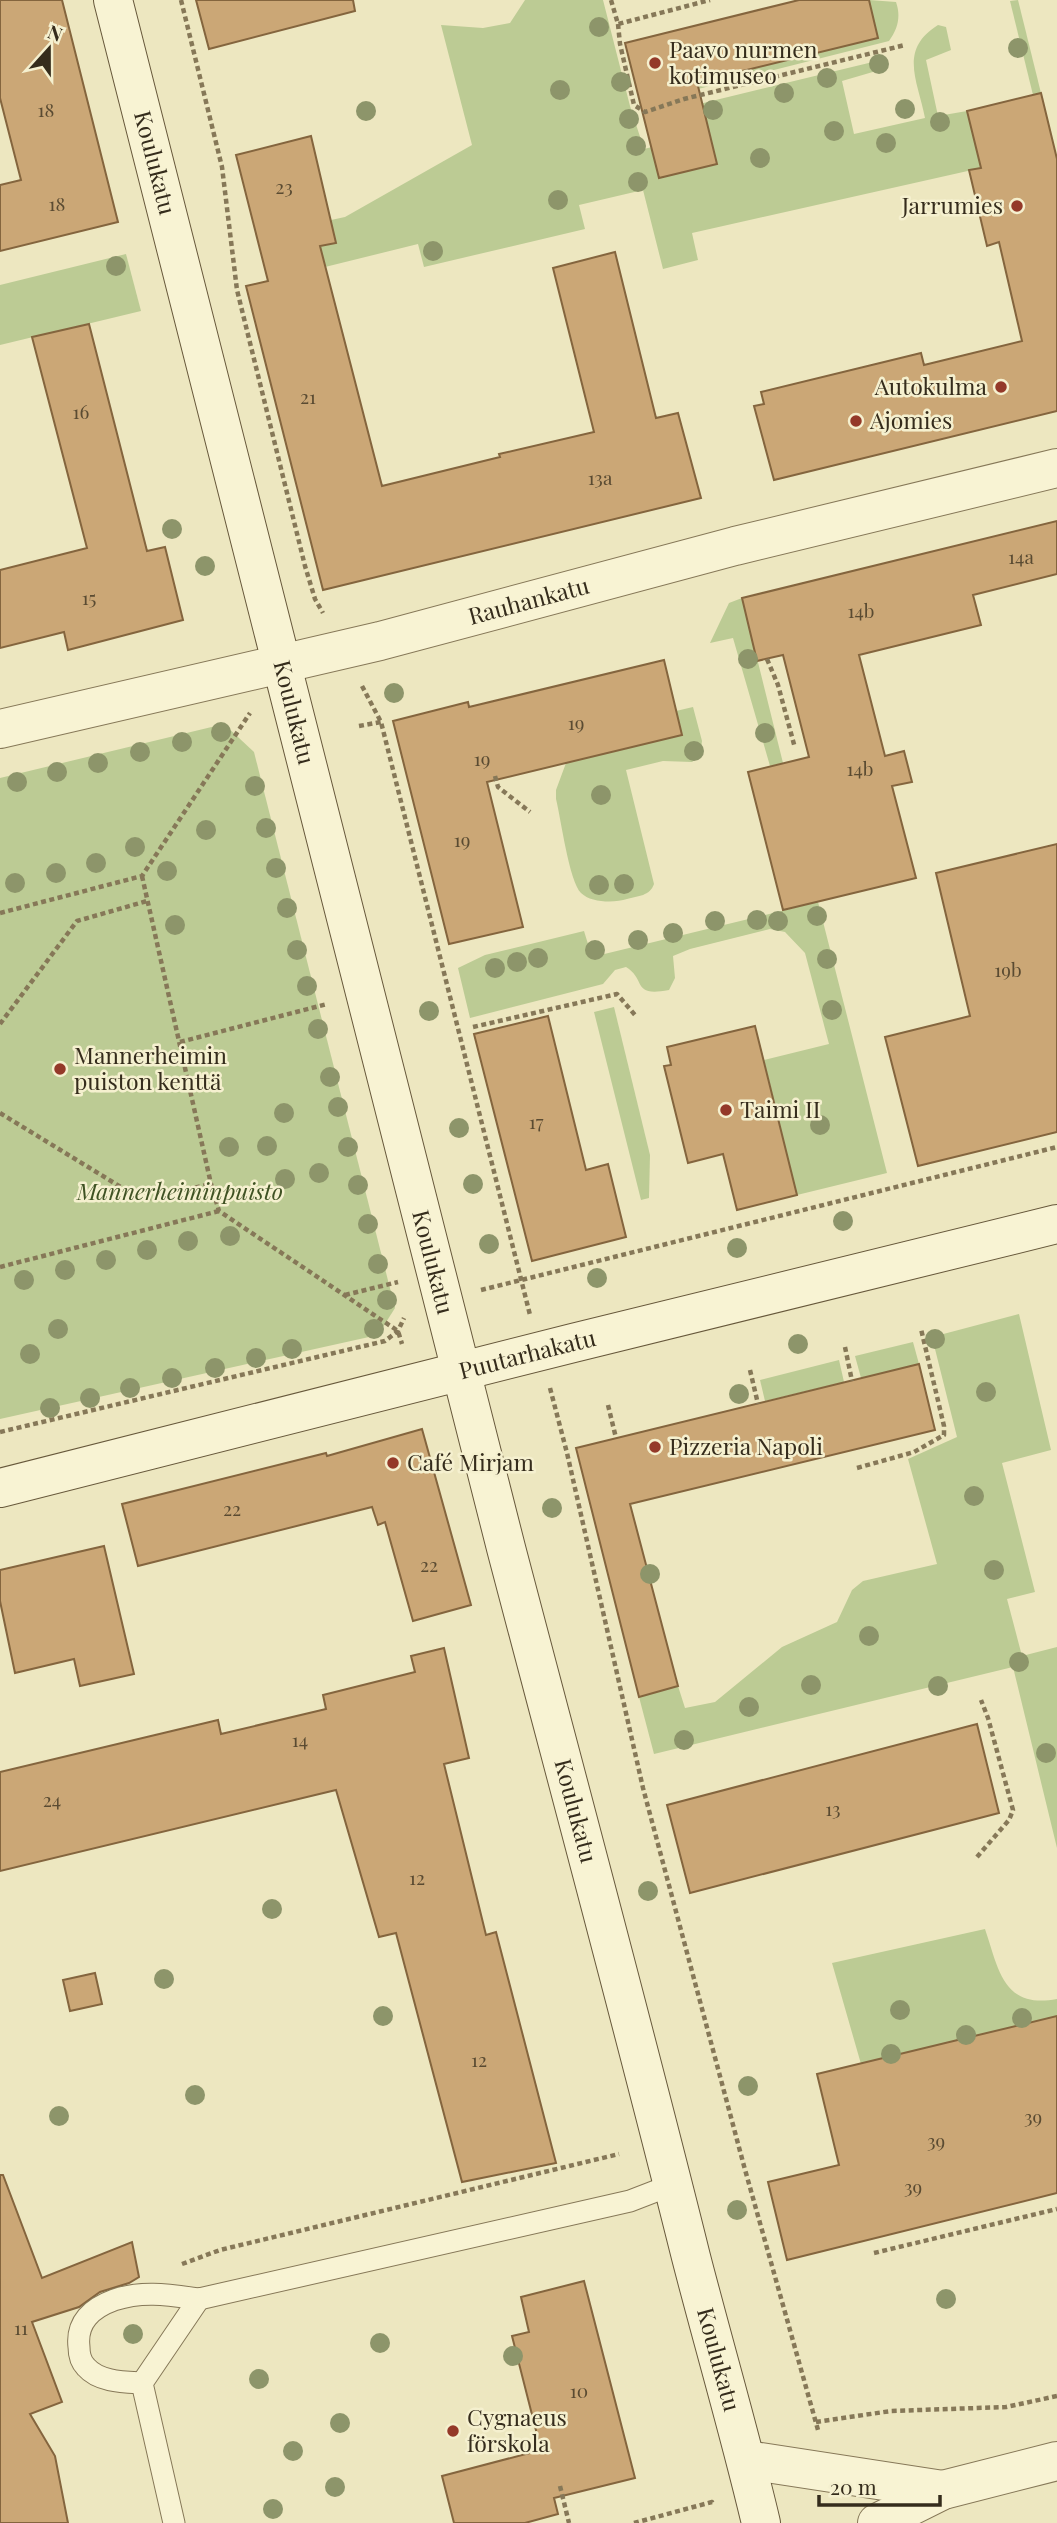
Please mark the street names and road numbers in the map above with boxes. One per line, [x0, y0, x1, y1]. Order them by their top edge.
street label: Koulukatu [128, 107, 184, 218]
street label: Rauhankatu [464, 569, 592, 631]
street label: Koulukatu [267, 657, 323, 767]
street label: Koulukatu [406, 1206, 462, 1317]
street label: Puutarhakatu [455, 1321, 599, 1385]
street label: Koulukatu [548, 1755, 606, 1866]
street label: Koulukatu [691, 2304, 749, 2415]

